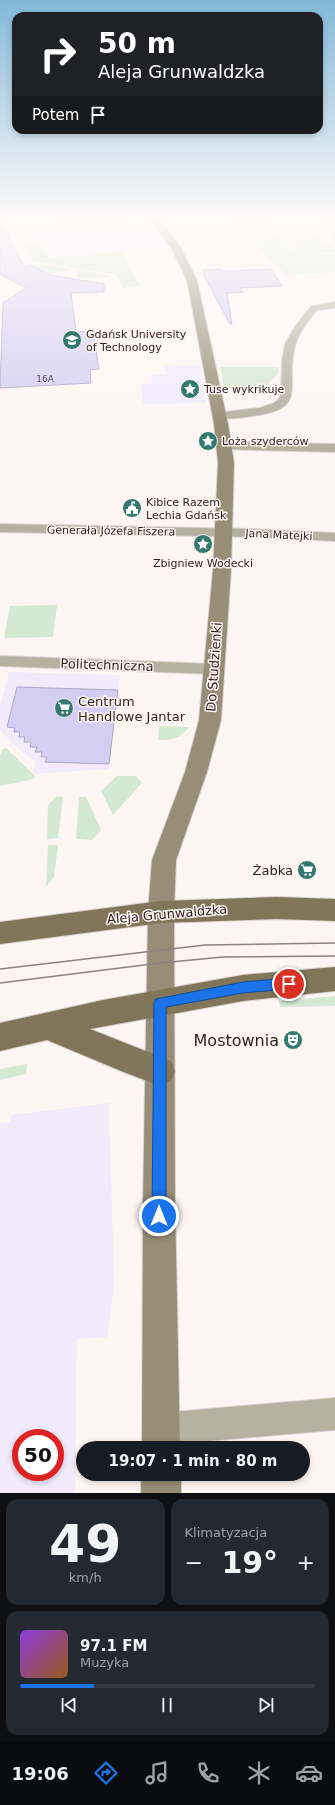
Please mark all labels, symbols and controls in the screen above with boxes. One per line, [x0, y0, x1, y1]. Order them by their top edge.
text: 50 m [98, 27, 176, 60]
icon: right [32, 28, 84, 80]
text: Aleja Grunwaldzka [98, 61, 265, 82]
icon: arrive [87, 104, 109, 126]
text: Potem [32, 106, 79, 124]
place label: Gdańsk University of Technology [86, 328, 187, 354]
school or university icon: Gdańsk University of Technology [61, 329, 83, 351]
house number: 16A [36, 374, 55, 384]
place icon: Tuse wykrikuje [179, 378, 201, 400]
place label: Tuse wykrikuje [203, 383, 285, 396]
place icon: Loża szyderców [197, 430, 219, 452]
place label: Loża szyderców [222, 435, 309, 448]
place label: Kibice Razem Lechia Gdańsk [146, 496, 227, 522]
public building icon: Kibice Razem Lechia Gdańsk [121, 497, 143, 519]
street label: Generała Józefa Fiszera [47, 523, 175, 539]
street label: Jana Matejki [244, 527, 313, 543]
place icon: Zbigniew Wodecki [192, 533, 214, 555]
place label: Zbigniew Wodecki [153, 557, 253, 570]
street label: Do Studzienki [203, 622, 225, 712]
street label: Politechniczna [60, 656, 154, 674]
place label: Centrum Handlowe Jantar [78, 694, 186, 724]
supermarket icon: Centrum Handlowe Jantar [53, 697, 75, 719]
supermarket icon: Żabka [296, 859, 318, 881]
place label: Żabka [253, 863, 293, 878]
street label: Aleja Grunwaldzka [106, 901, 228, 927]
pin [272, 967, 306, 1001]
icon: arrive [278, 973, 300, 995]
theatre icon: Mostownia [282, 1029, 304, 1051]
place label: Mostownia [194, 1031, 279, 1050]
position arrow [138, 1195, 180, 1237]
speed limit sign: 50 [12, 1429, 64, 1481]
text: 19:07 · 1 min · 80 m [109, 1452, 277, 1470]
text: 49 [49, 1514, 121, 1574]
text: Klimatyzacja [185, 1525, 267, 1540]
text: 19° [221, 1545, 278, 1580]
text: − [185, 1550, 203, 1575]
text: + [297, 1550, 315, 1575]
text: km/h [69, 1570, 102, 1585]
text: 97.1 FM [80, 1637, 147, 1655]
text: Muzyka [80, 1655, 129, 1670]
icon: previous [58, 1694, 80, 1716]
icon: pause [156, 1694, 178, 1716]
icon: next [255, 1694, 277, 1716]
icon: directions [92, 1759, 120, 1787]
icon: music [143, 1759, 171, 1787]
icon: phone [194, 1759, 222, 1787]
icon: climate [245, 1759, 273, 1787]
icon: car [295, 1759, 323, 1787]
text: 19:06 [11, 1763, 69, 1784]

